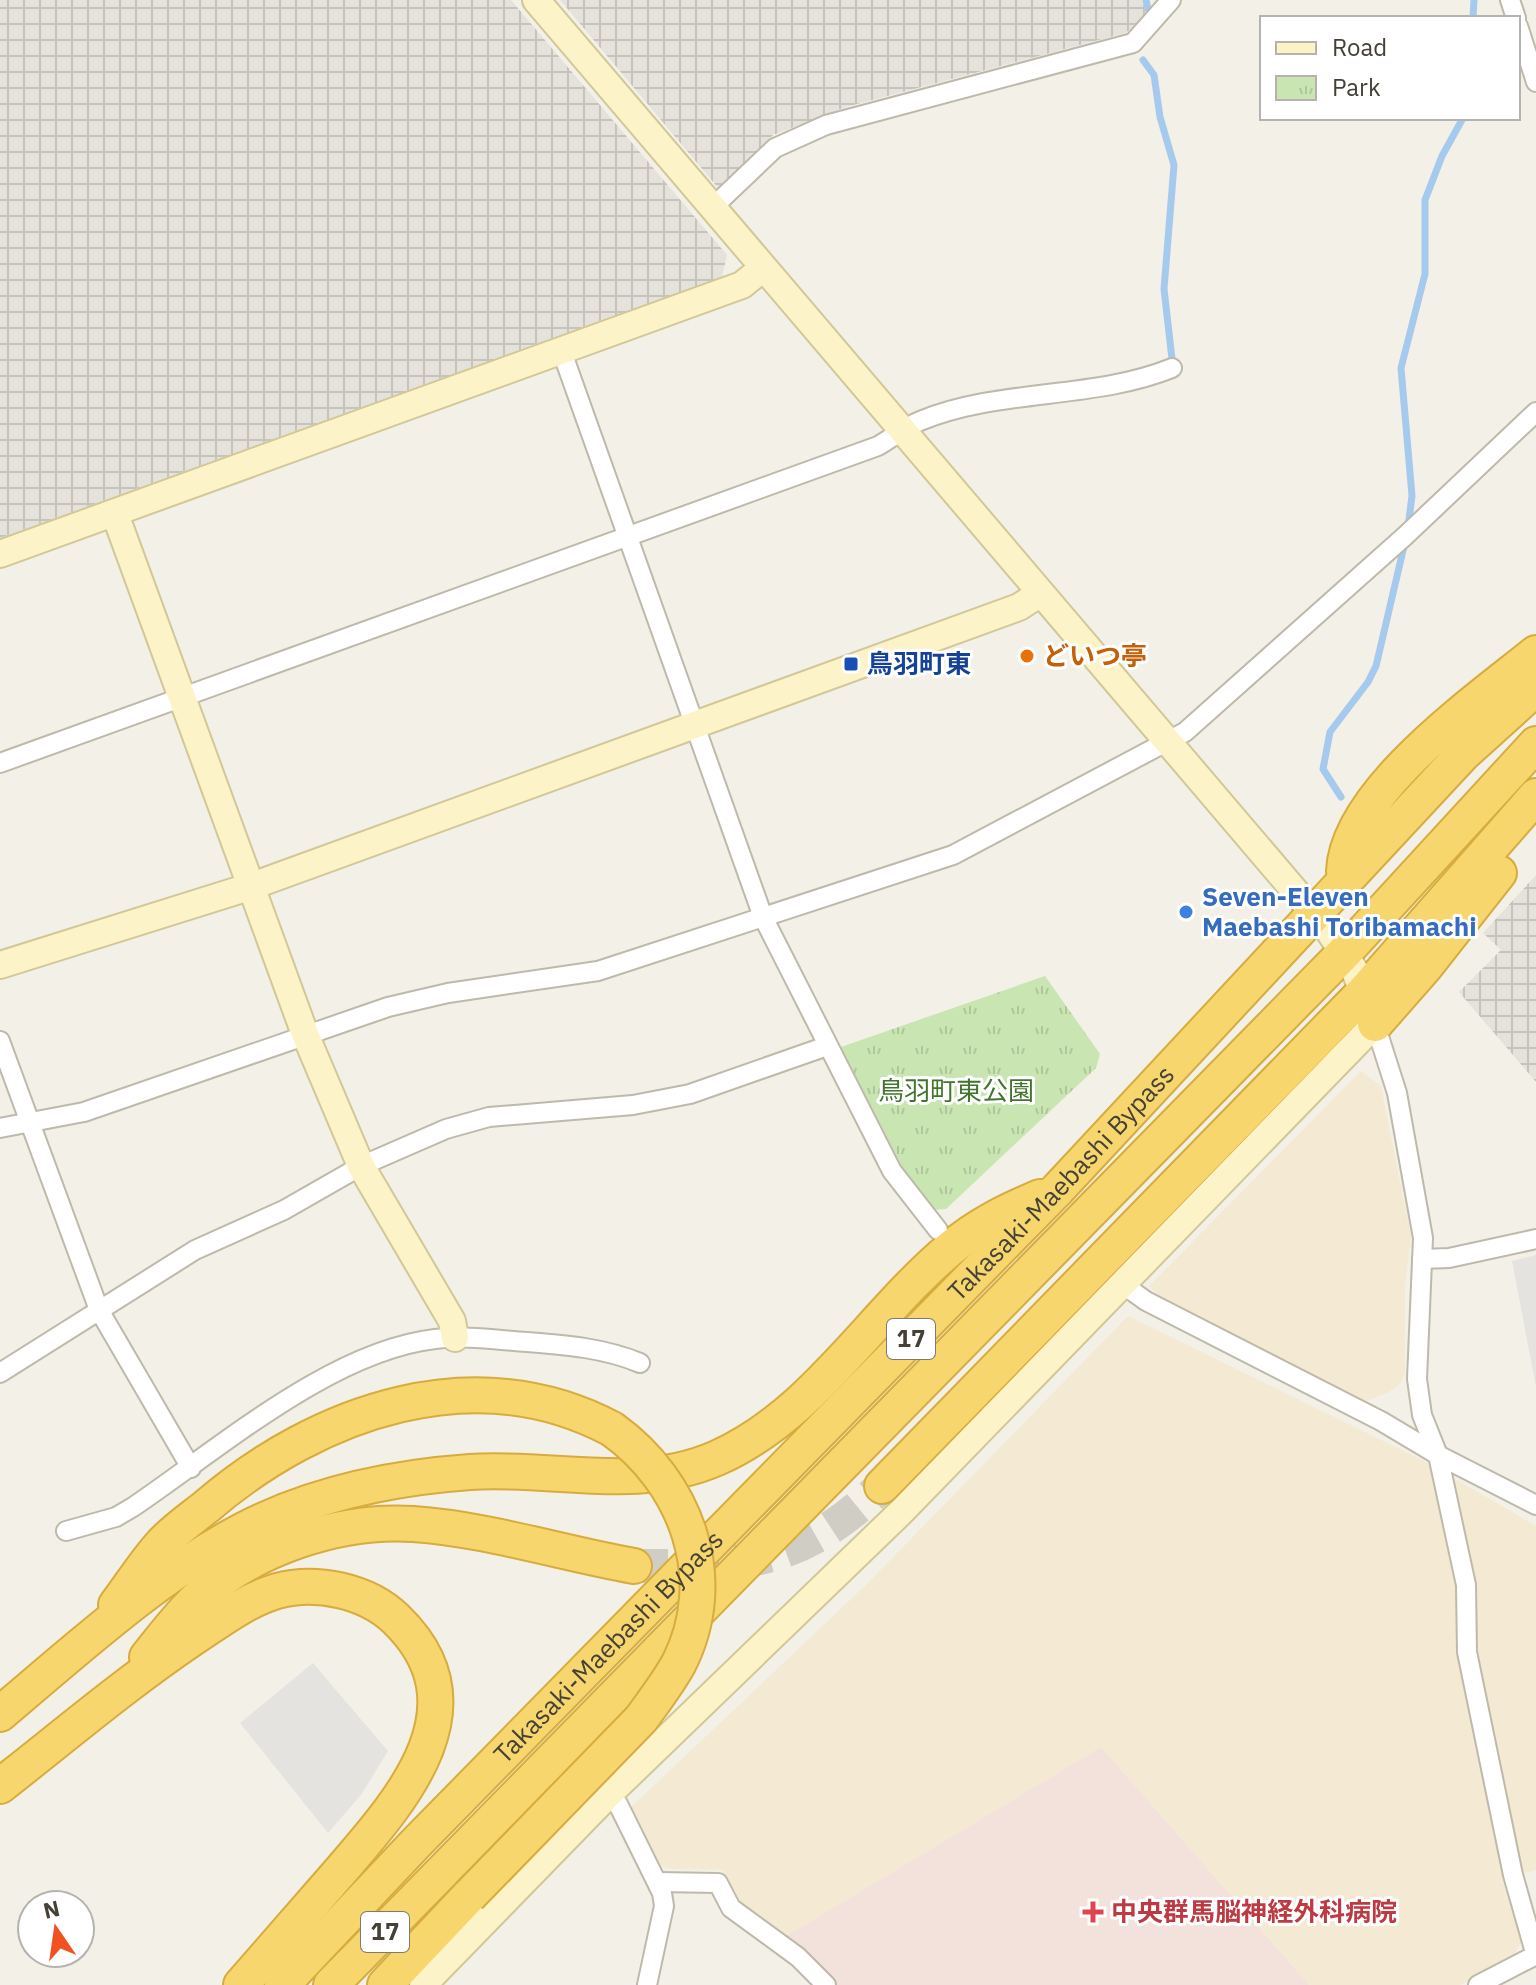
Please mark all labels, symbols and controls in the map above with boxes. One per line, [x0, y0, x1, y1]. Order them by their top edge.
legend [1260, 16, 1520, 120]
text: Road [1332, 31, 1387, 63]
text: Park [1332, 71, 1381, 103]
place label: どいつ亭 [1043, 638, 1147, 672]
place label: 鳥羽町東 [867, 646, 971, 680]
marker: どいつ亭 [1018, 647, 1036, 665]
marker: 鳥羽町東 [842, 655, 860, 673]
place label: Seven-Eleven Maebashi Toribamachi [1202, 879, 1477, 943]
marker: Seven-Eleven Maebashi Toribamachi [1177, 903, 1195, 921]
street label: Takasaki-Maebashi Bypass [940, 1057, 1181, 1308]
park label: 鳥羽町東公園 [878, 1073, 1034, 1107]
road number: 17 [887, 1319, 935, 1359]
street label: Takasaki-Maebashi Bypass [486, 1522, 730, 1770]
north arrow [16, 1889, 96, 1969]
text: N [40, 1893, 62, 1925]
place label: 中央群馬脳神経外科病院 [1111, 1894, 1397, 1928]
marker: 中央群馬脳神経外科病院 [1082, 1901, 1104, 1923]
road number: 17 [361, 1912, 409, 1952]

